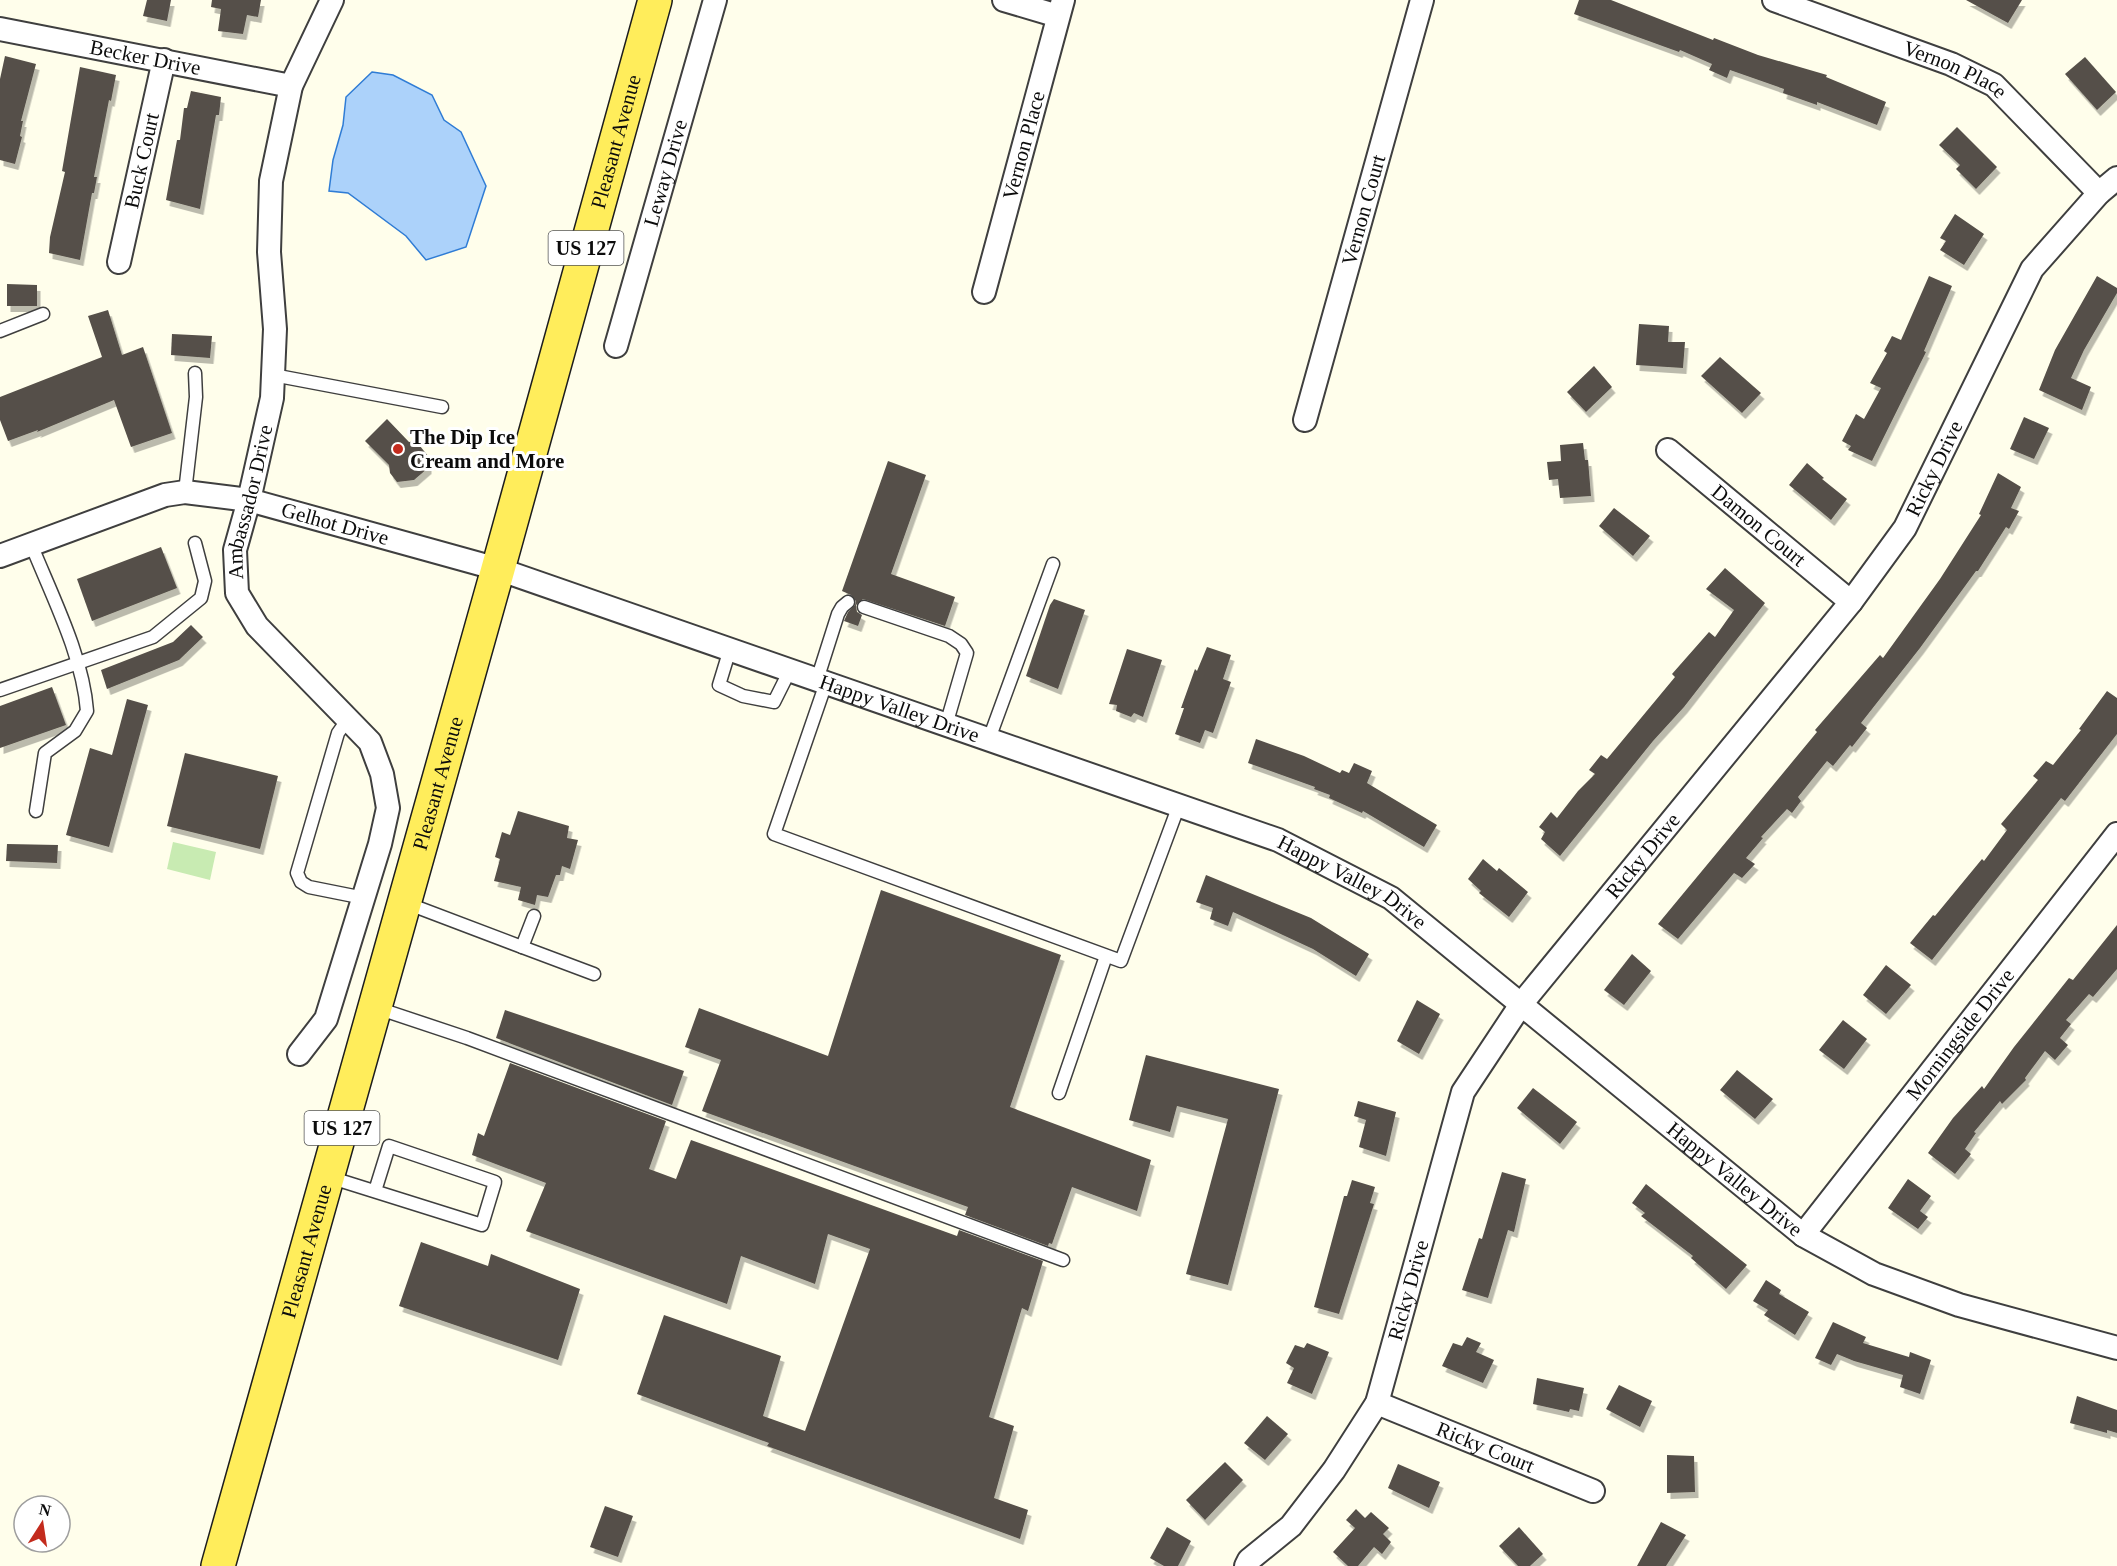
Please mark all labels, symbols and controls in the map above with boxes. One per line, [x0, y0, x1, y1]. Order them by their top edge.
street label: Becker Drive [88, 35, 203, 80]
street label: Vernon Place [1900, 36, 2012, 103]
street label: Pleasant Avenue [586, 72, 646, 211]
street label: Vernon Place [998, 88, 1050, 202]
street label: Buck Court [119, 110, 164, 211]
street label: Leway Drive [639, 117, 692, 229]
street label: Vernon Court [1337, 152, 1390, 268]
road number: US 127 [548, 231, 624, 265]
street label: Ricky Drive [1901, 417, 1968, 520]
street label: Ambassador Drive [223, 423, 278, 580]
place label: The Dip Ice Cream and More [410, 425, 564, 473]
marker: The Dip Ice Cream and More [391, 442, 405, 456]
street label: Damon Court [1707, 479, 1811, 571]
street label: Gelhot Drive [279, 498, 391, 550]
street label: Happy Valley Drive [816, 670, 983, 747]
street label: Pleasant Avenue [408, 714, 468, 853]
street label: Ricky Drive [1601, 808, 1685, 903]
street label: Happy Valley Drive [1274, 830, 1431, 934]
street label: Morningside Drive [1901, 964, 2019, 1105]
road number: US 127 [304, 1111, 380, 1145]
street label: Happy Valley Drive [1662, 1117, 1807, 1242]
street label: Pleasant Avenue [276, 1182, 337, 1321]
street label: Ricky Drive [1383, 1237, 1434, 1343]
street label: Ricky Court [1433, 1417, 1538, 1478]
north arrow [12, 1494, 72, 1554]
text: N [38, 1500, 53, 1519]

